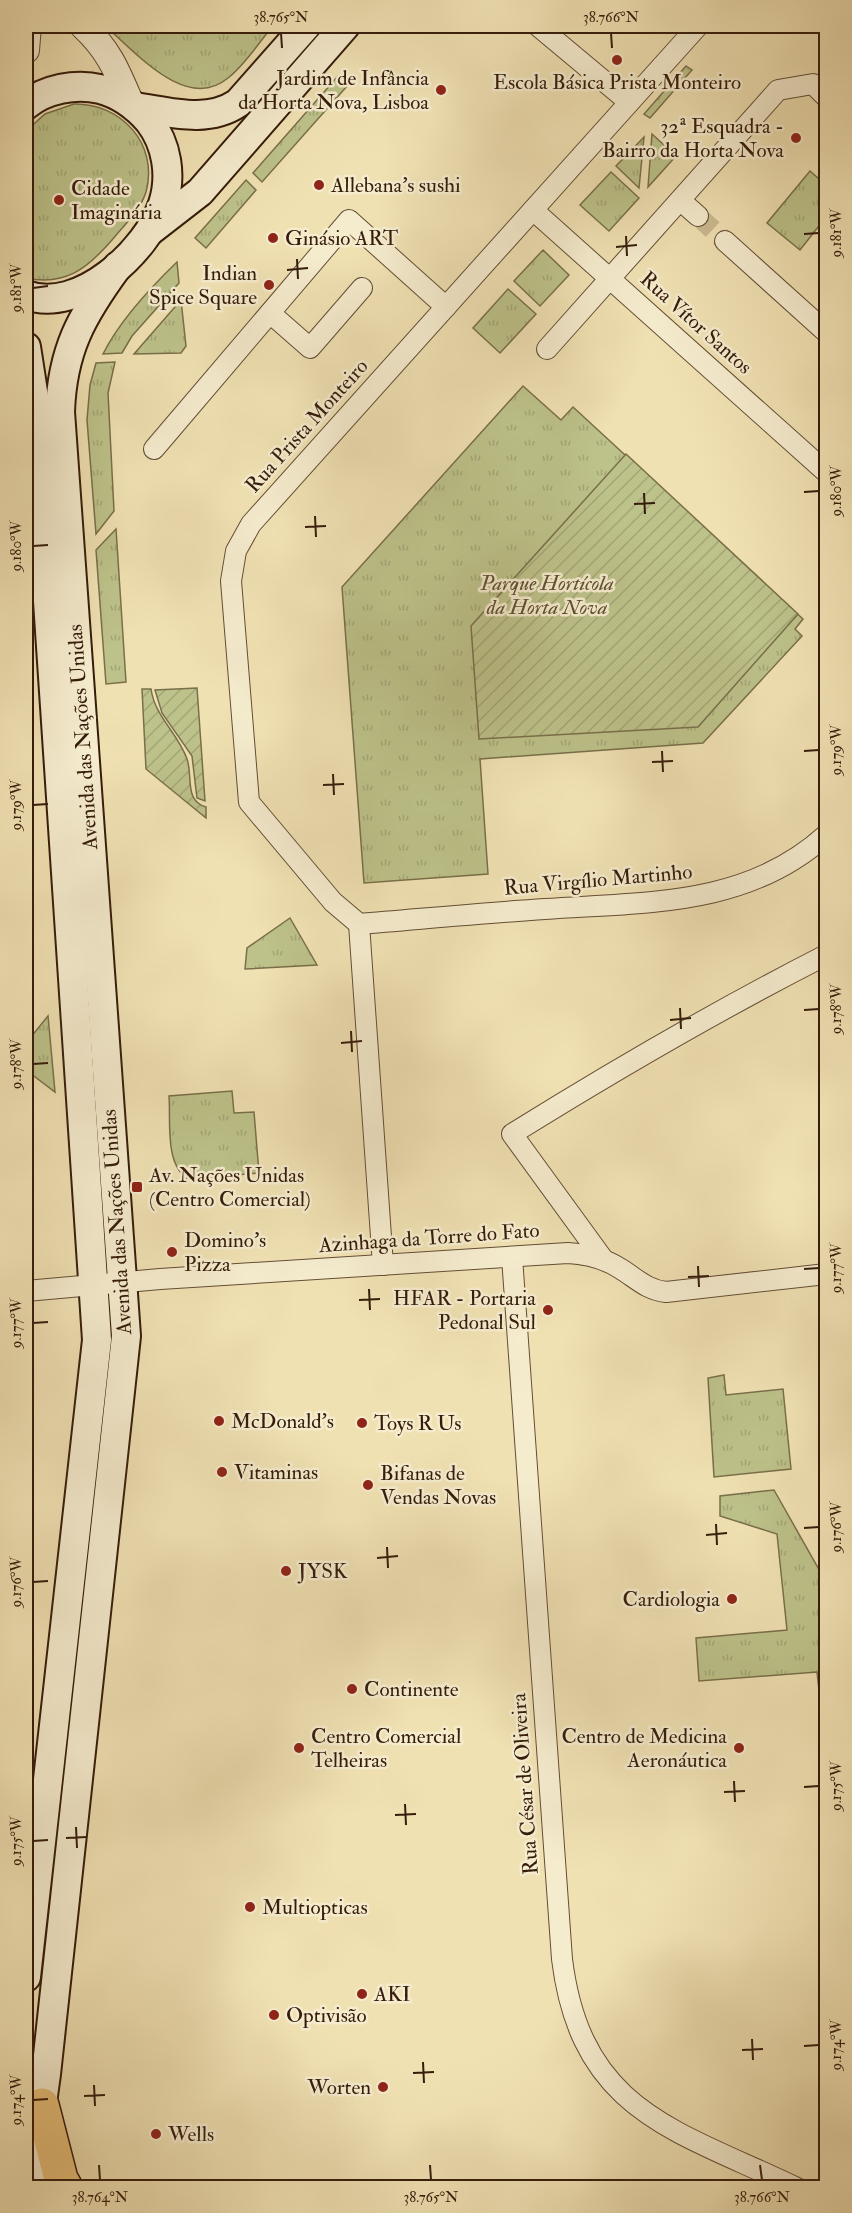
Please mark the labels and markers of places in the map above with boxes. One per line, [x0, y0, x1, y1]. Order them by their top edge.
marker: Escola Básica Prista Monteiro [610, 53, 624, 67]
place label: Jardim de Infância da Horta Nova, Lisboa [238, 65, 429, 116]
place label: Escola Básica Prista Monteiro [493, 69, 741, 96]
marker: Jardim de Infância da Horta Nova, Lisboa [434, 83, 448, 97]
place label: 32ª Esquadra - Bairro da Horta Nova [602, 113, 784, 164]
marker: 32ª Esquadra - Bairro da Horta Nova [789, 131, 803, 145]
place label: Allebana's sushi [330, 172, 461, 199]
place label: Cidade Imaginária [71, 175, 162, 226]
marker: Allebana's sushi [312, 178, 326, 192]
marker: Cidade Imaginária [52, 193, 66, 207]
place label: Ginásio ART [285, 225, 399, 252]
marker: Ginásio ART [266, 231, 280, 245]
place label: Indian Spice Square [149, 260, 257, 311]
marker: Indian Spice Square [262, 278, 276, 292]
place label: Av. Nações Unidas (Centro Comercial) [148, 1162, 311, 1213]
marker: Av. Nações Unidas (Centro Comercial) [130, 1180, 144, 1194]
place label: Domino's Pizza [184, 1227, 266, 1278]
marker: Domino's Pizza [165, 1245, 179, 1259]
place label: HFAR - Portaria Pedonal Sul [393, 1285, 537, 1336]
marker: HFAR - Portaria Pedonal Sul [541, 1303, 555, 1317]
place label: McDonald's [231, 1408, 334, 1435]
place label: Toys R Us [374, 1410, 462, 1437]
marker: McDonald's [212, 1414, 226, 1428]
marker: Toys R Us [355, 1416, 369, 1430]
place label: Vitaminas [234, 1459, 318, 1486]
place label: Bifanas de Vendas Novas [380, 1460, 496, 1511]
marker: Vitaminas [215, 1465, 229, 1479]
marker: Bifanas de Vendas Novas [361, 1478, 375, 1492]
place label: JYSK [297, 1558, 348, 1585]
marker: JYSK [279, 1564, 293, 1578]
place label: Cardiologia [623, 1586, 720, 1613]
marker: Cardiologia [725, 1592, 739, 1606]
place label: Continente [364, 1676, 459, 1703]
marker: Continente [345, 1682, 359, 1696]
place label: Centro Comercial Telheiras [311, 1723, 462, 1774]
place label: Centro de Medicina Aeronáutica [561, 1723, 727, 1774]
marker: Centro Comercial Telheiras [292, 1741, 306, 1755]
marker: Centro de Medicina Aeronáutica [732, 1741, 746, 1755]
place label: Multiopticas [262, 1894, 368, 1921]
marker: Multiopticas [243, 1900, 257, 1914]
place label: AKI [373, 1981, 411, 2008]
marker: AKI [355, 1987, 369, 2001]
place label: Optivisão [286, 2002, 367, 2029]
marker: Optivisão [267, 2008, 281, 2022]
place label: Worten [306, 2074, 371, 2101]
marker: Worten [376, 2080, 390, 2094]
place label: Wells [167, 2121, 214, 2148]
marker: Wells [149, 2127, 163, 2141]

